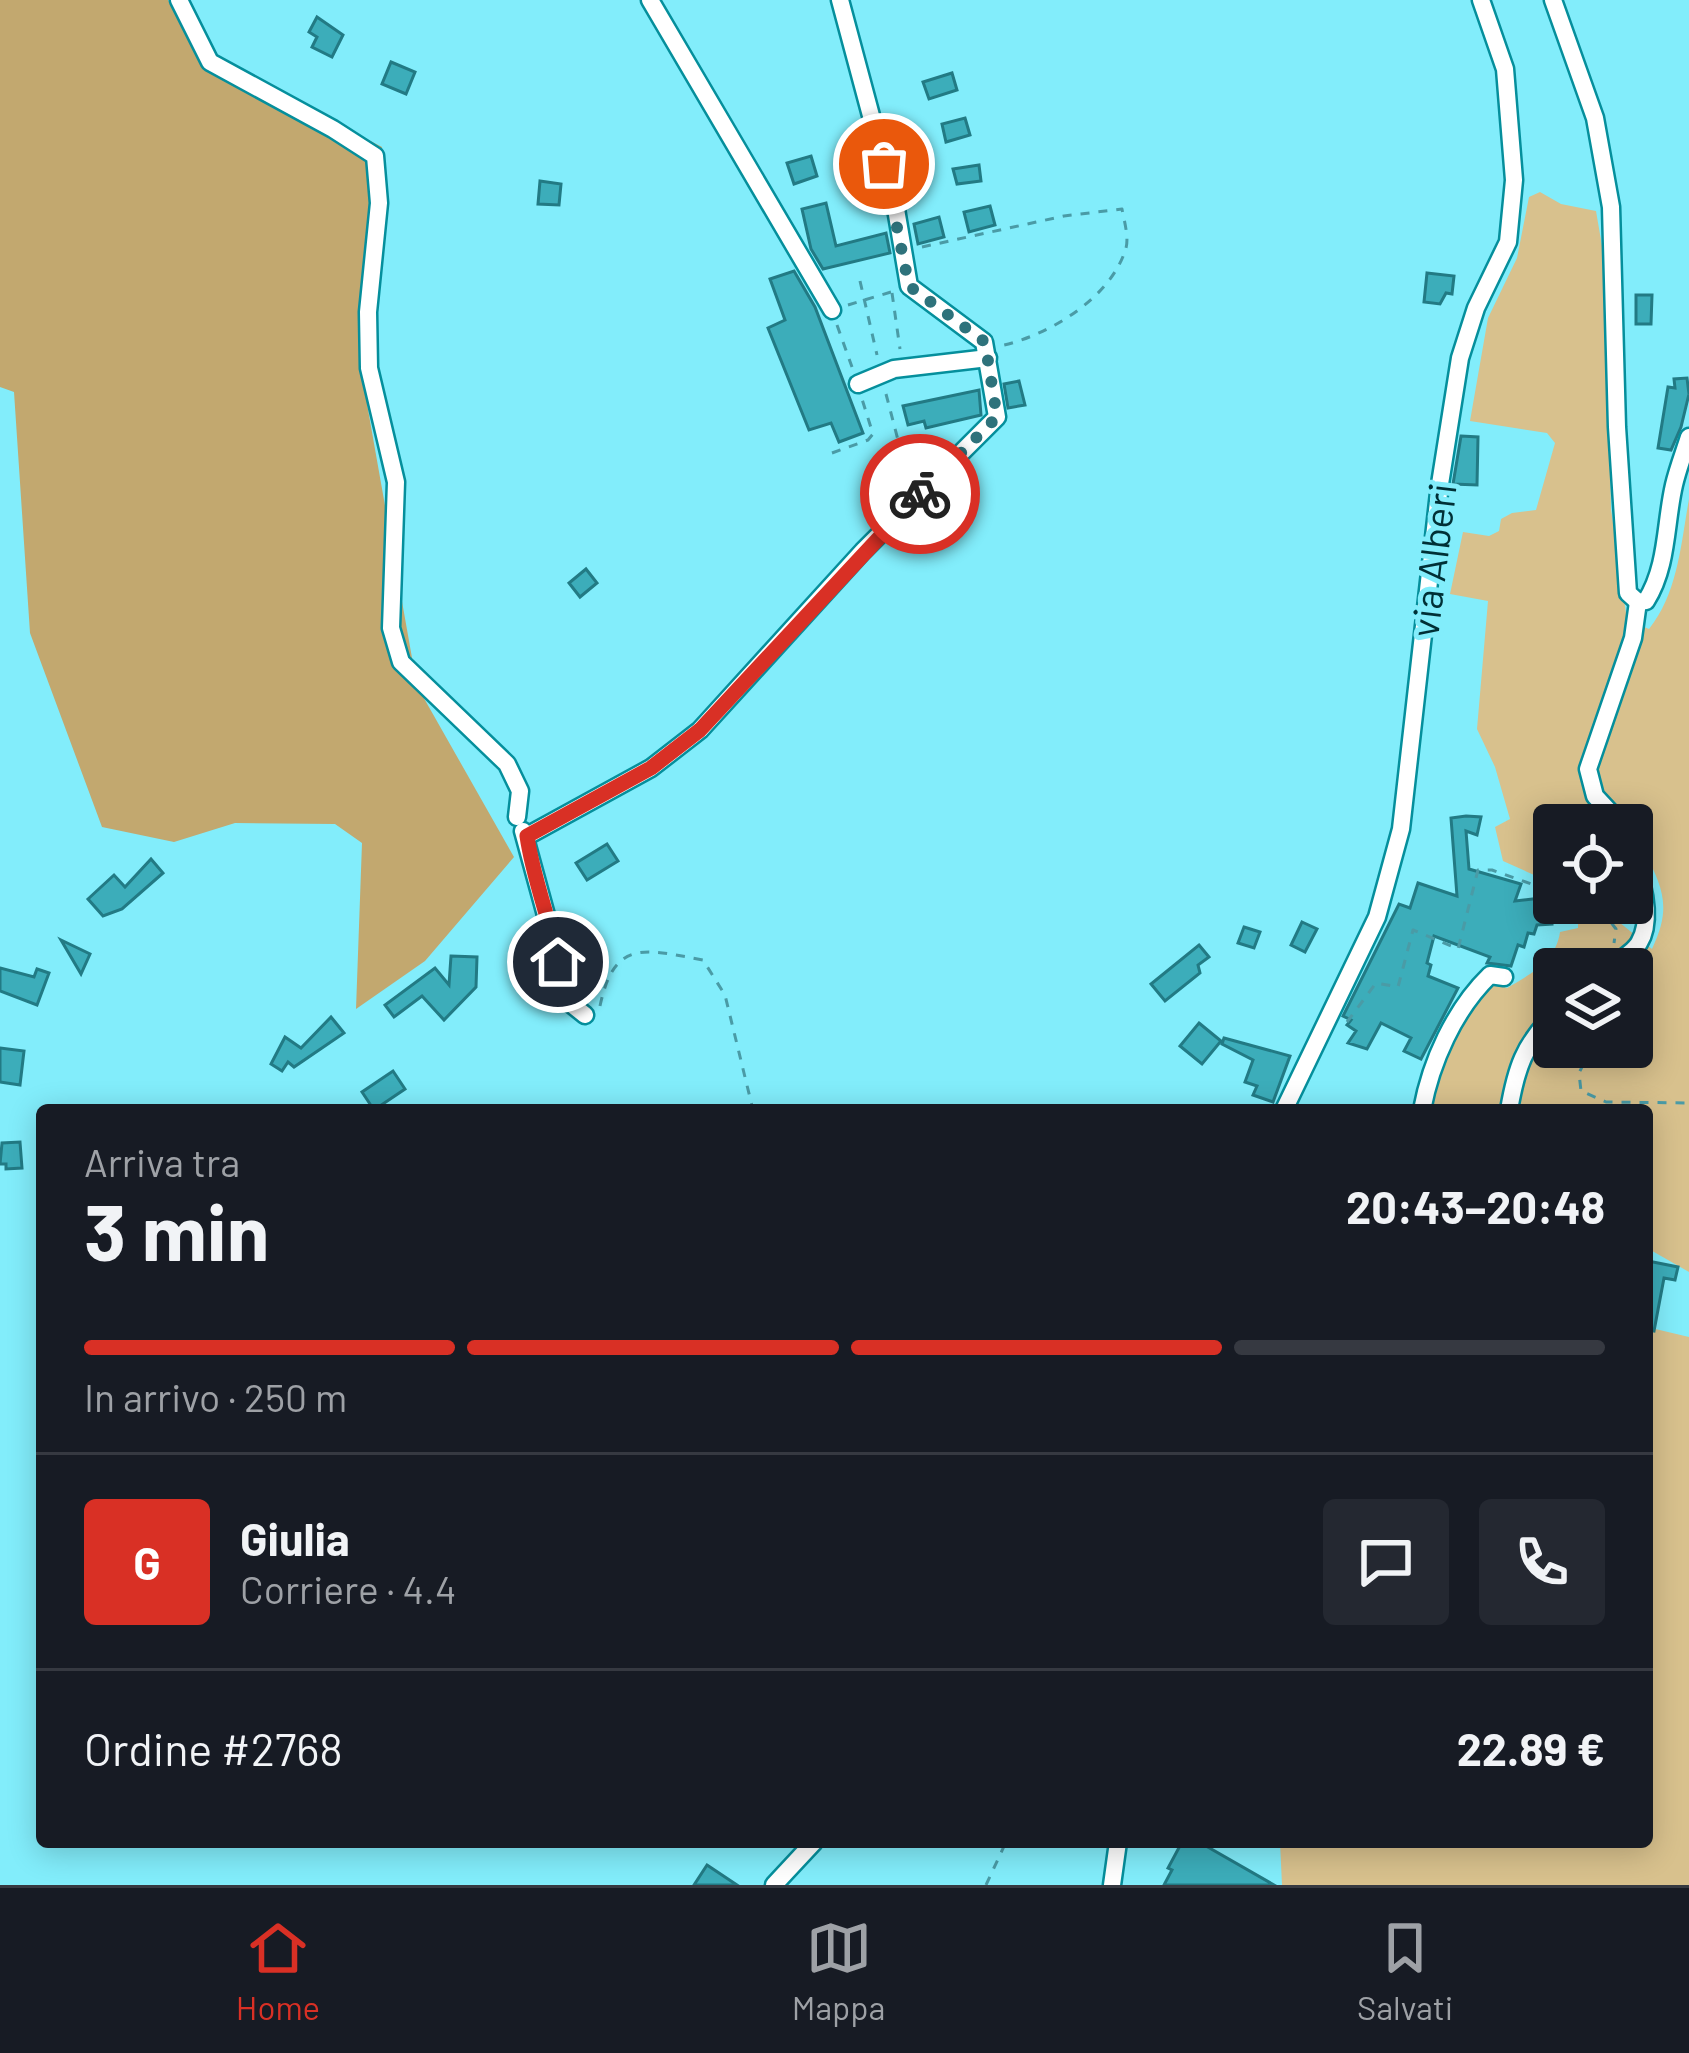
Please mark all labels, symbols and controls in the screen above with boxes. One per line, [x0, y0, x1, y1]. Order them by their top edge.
pin [833, 113, 935, 215]
icon: bag [851, 131, 917, 197]
courier [860, 434, 980, 554]
icon: bike [887, 461, 953, 527]
street label: via Alberi [1399, 480, 1465, 640]
map controls [1533, 804, 1653, 1068]
button: locate [1533, 804, 1653, 924]
pin [507, 911, 609, 1013]
icon: home [525, 929, 591, 995]
button: layers [1533, 948, 1653, 1068]
text: Arriva tra [84, 1138, 240, 1185]
text: 20:43–20:48 [1346, 1179, 1605, 1233]
text: 3 min [84, 1183, 269, 1277]
text: In arrivo · 250 m [84, 1373, 347, 1420]
button: chat [1323, 1499, 1449, 1625]
button: phone [1479, 1499, 1605, 1625]
text: Giulia [240, 1511, 350, 1565]
text: G [133, 1535, 161, 1589]
text: Corriere · 4.4 [240, 1565, 456, 1612]
text: Ordine #2768 [84, 1721, 343, 1775]
text: 22.89 € [1457, 1721, 1605, 1775]
tab: Home [236, 1915, 320, 2027]
tab: Mappa [792, 1915, 885, 2027]
tab: Salvati [1357, 1915, 1453, 2027]

